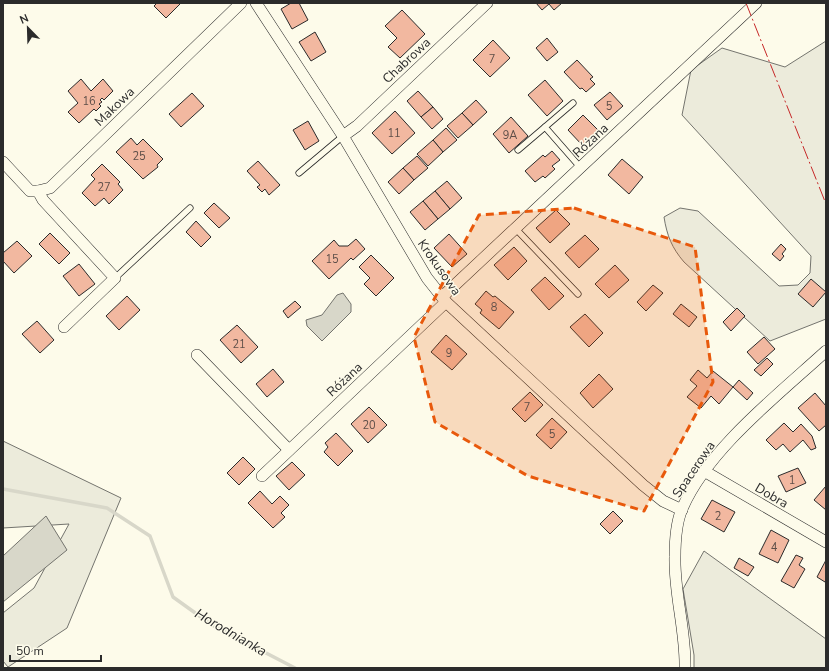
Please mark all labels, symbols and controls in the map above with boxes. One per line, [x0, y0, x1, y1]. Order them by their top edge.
north arrow [8, 8, 48, 48]
text: N [18, 11, 31, 28]
street label: Chabrowa [379, 34, 435, 88]
house number: 7 [489, 52, 495, 67]
street label: Makowa [91, 83, 139, 130]
house number: 16 [82, 94, 96, 109]
house number: 5 [606, 99, 613, 114]
street label: Różana [569, 120, 612, 162]
house number: 11 [387, 126, 401, 141]
house number: 9A [503, 128, 517, 143]
house number: 25 [132, 149, 146, 164]
house number: 27 [97, 180, 111, 195]
street label: Krokusowa [413, 236, 465, 299]
house number: 15 [325, 252, 339, 267]
house number: 8 [491, 300, 498, 315]
house number: 21 [232, 337, 246, 352]
house number: 9 [446, 346, 452, 361]
street label: Różana [323, 359, 366, 401]
house number: 7 [524, 400, 530, 415]
house number: 20 [362, 418, 376, 433]
house number: 5 [549, 427, 556, 442]
street label: Spacerowa [668, 438, 719, 501]
house number: 1 [789, 473, 795, 488]
street label: Dobra [751, 479, 792, 513]
house number: 2 [715, 509, 721, 524]
house number: 4 [771, 540, 778, 555]
water label: Horodnianka [191, 604, 270, 661]
scale bar [10, 637, 101, 663]
text: 50 m [16, 643, 44, 659]

